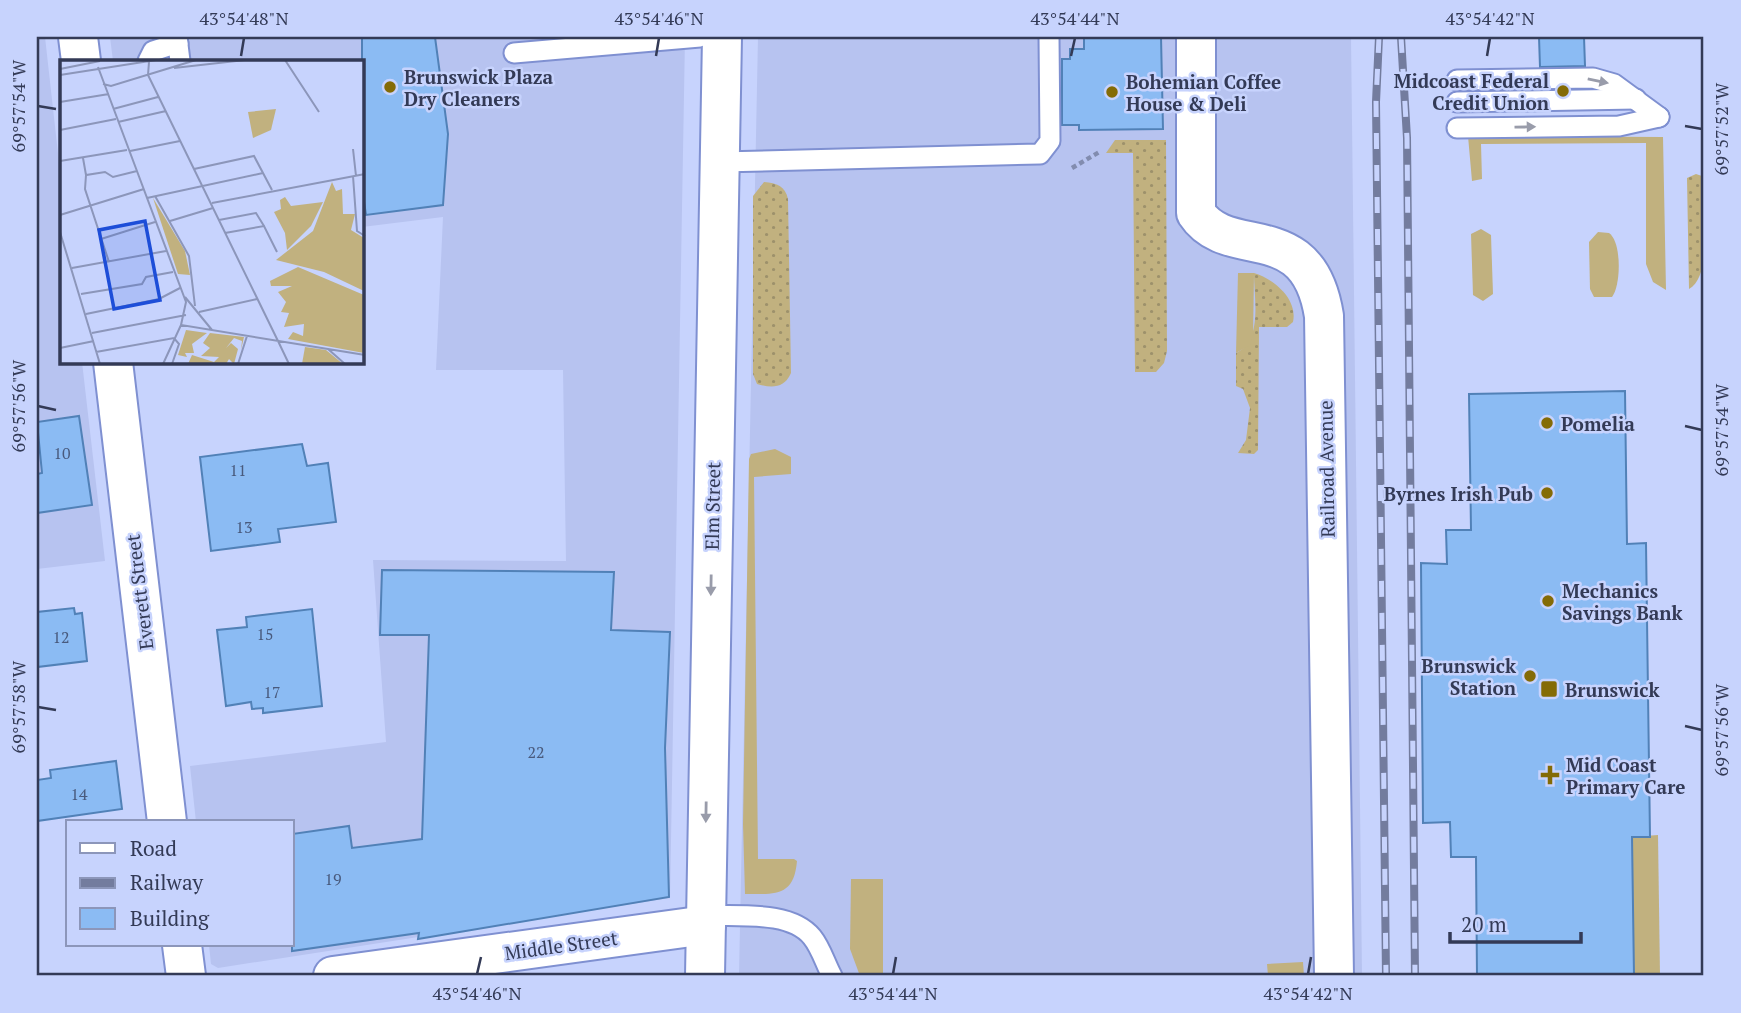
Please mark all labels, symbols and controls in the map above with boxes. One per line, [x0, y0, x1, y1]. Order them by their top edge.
text: 43°54'48"N [199, 6, 289, 30]
text: 43°54'46"N [614, 6, 704, 30]
text: 43°54'44"N [1030, 6, 1120, 30]
text: 43°54'42"N [1445, 6, 1535, 30]
text: 69°57'54"W [6, 59, 30, 152]
inset map [60, 60, 364, 364]
place label: Brunswick Plaza Dry Cleaners [404, 64, 554, 111]
place label: Midcoast Federal Credit Union [1394, 68, 1550, 115]
place label: Bohemian Coffee House & Deli [1126, 69, 1281, 116]
one-way arrow [1587, 75, 1609, 86]
marker: Brunswick Plaza Dry Cleaners [382, 79, 398, 95]
text: 69°57'52"W [1709, 82, 1733, 175]
marker: Midcoast Federal Credit Union [1555, 83, 1571, 99]
marker: Bohemian Coffee House & Deli [1104, 84, 1120, 100]
one-way arrow [1514, 121, 1536, 133]
text: 69°57'56"W [6, 359, 30, 452]
text: 69°57'54"W [1709, 383, 1733, 476]
street label: Railroad Avenue [1312, 400, 1340, 538]
place label: Pomelia [1561, 411, 1635, 436]
marker: Pomelia [1539, 415, 1555, 431]
house number: 10 [53, 442, 71, 464]
house number: 11 [229, 459, 247, 481]
street label: Elm Street [699, 462, 725, 550]
place label: Byrnes Irish Pub [1384, 481, 1533, 506]
marker: Byrnes Irish Pub [1539, 485, 1555, 501]
house number: 13 [235, 516, 253, 538]
street label: Everett Street [120, 533, 158, 651]
one-way arrow [705, 574, 716, 596]
place label: Mechanics Savings Bank [1562, 578, 1684, 625]
marker: Mechanics Savings Bank [1540, 593, 1556, 609]
house number: 15 [256, 623, 274, 645]
house number: 12 [52, 626, 70, 648]
place label: Brunswick Station [1421, 653, 1517, 700]
text: 69°57'58"W [6, 660, 30, 753]
marker: Brunswick Station [1522, 668, 1538, 684]
place label: Brunswick [1565, 677, 1661, 702]
marker: Brunswick [1539, 679, 1559, 699]
house number: 17 [263, 681, 281, 703]
text: 69°57'56"W [1709, 683, 1733, 776]
house number: 22 [527, 741, 545, 763]
place label: Mid Coast Primary Care [1566, 752, 1686, 799]
marker: Mid Coast Primary Care [1540, 765, 1560, 785]
house number: 14 [70, 783, 88, 805]
one-way arrow [700, 801, 712, 823]
legend [66, 820, 294, 946]
text: Road [130, 834, 177, 862]
text: Railway [130, 868, 204, 896]
house number: 19 [324, 868, 342, 890]
scale bar [1450, 901, 1582, 945]
text: Building [130, 904, 210, 932]
text: 20 m [1461, 910, 1507, 938]
street label: Middle Street [503, 925, 619, 965]
text: 43°54'46"N [432, 981, 522, 1005]
text: 43°54'44"N [848, 981, 938, 1005]
text: 43°54'42"N [1263, 981, 1353, 1005]

